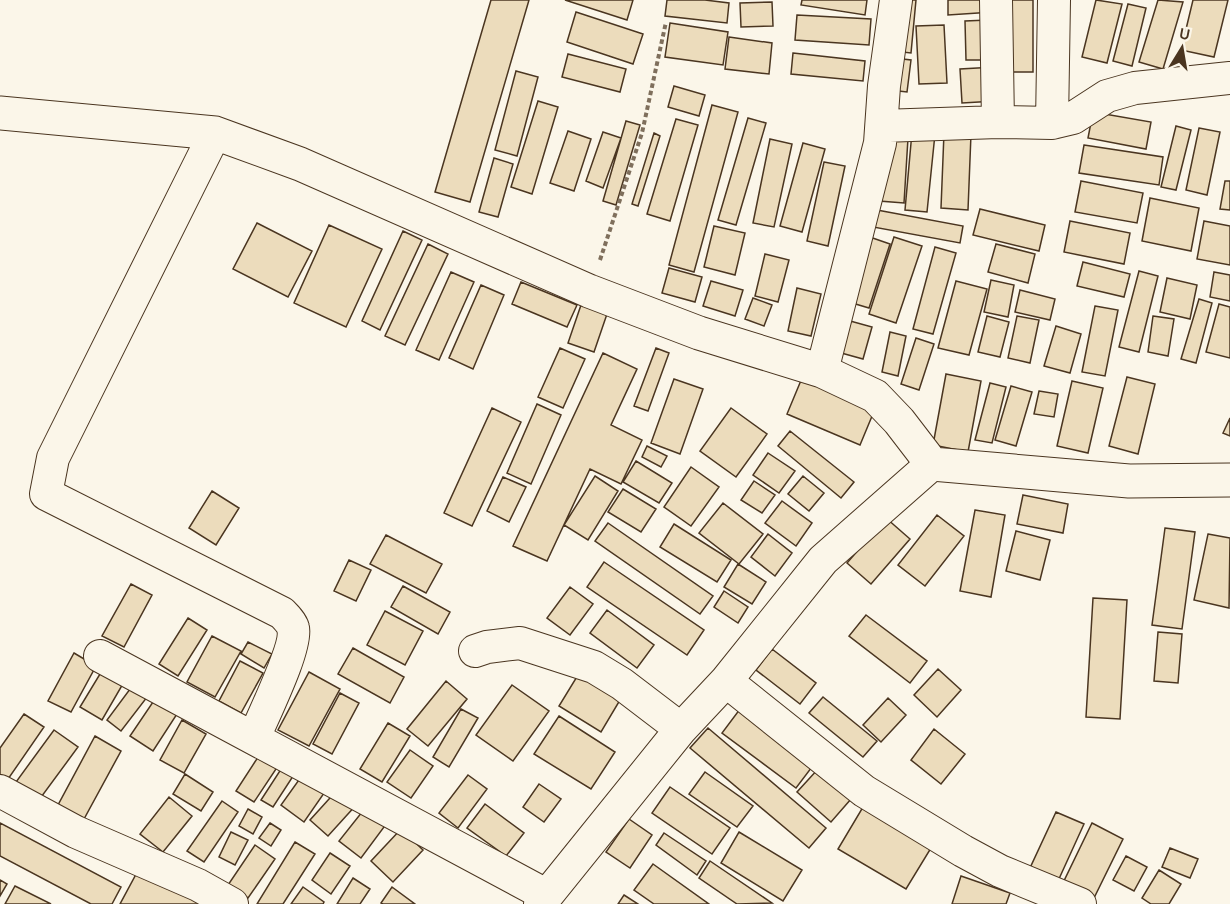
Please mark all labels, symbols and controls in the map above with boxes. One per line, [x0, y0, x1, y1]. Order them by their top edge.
north arrow [1152, 18, 1212, 78]
text: U [1178, 23, 1192, 44]

